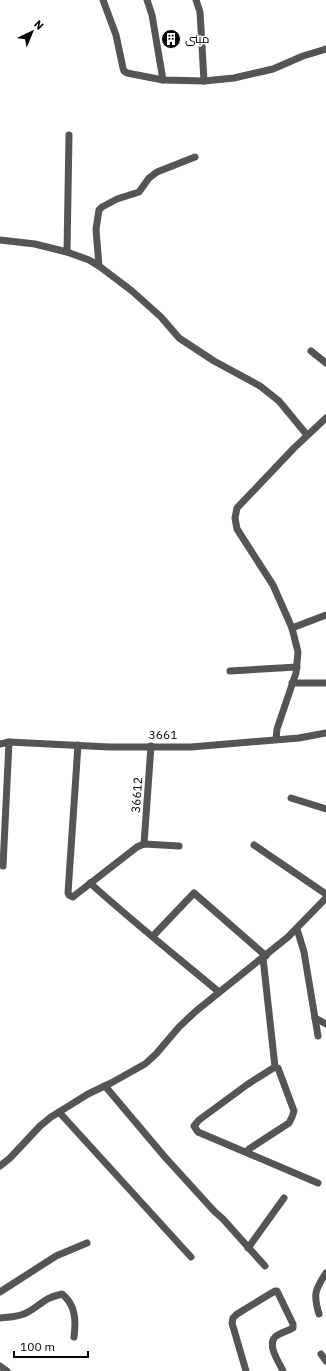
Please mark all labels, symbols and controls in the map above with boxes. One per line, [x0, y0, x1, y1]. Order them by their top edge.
north arrow [12, 12, 52, 52]
text: N [31, 17, 47, 33]
building icon: مبنى [160, 28, 182, 50]
place label: مبنى [185, 31, 210, 46]
street label: 3661 [149, 727, 177, 742]
street label: 36612 [128, 776, 145, 813]
scale bar [14, 1333, 88, 1359]
text: 100 m [20, 1339, 55, 1354]

